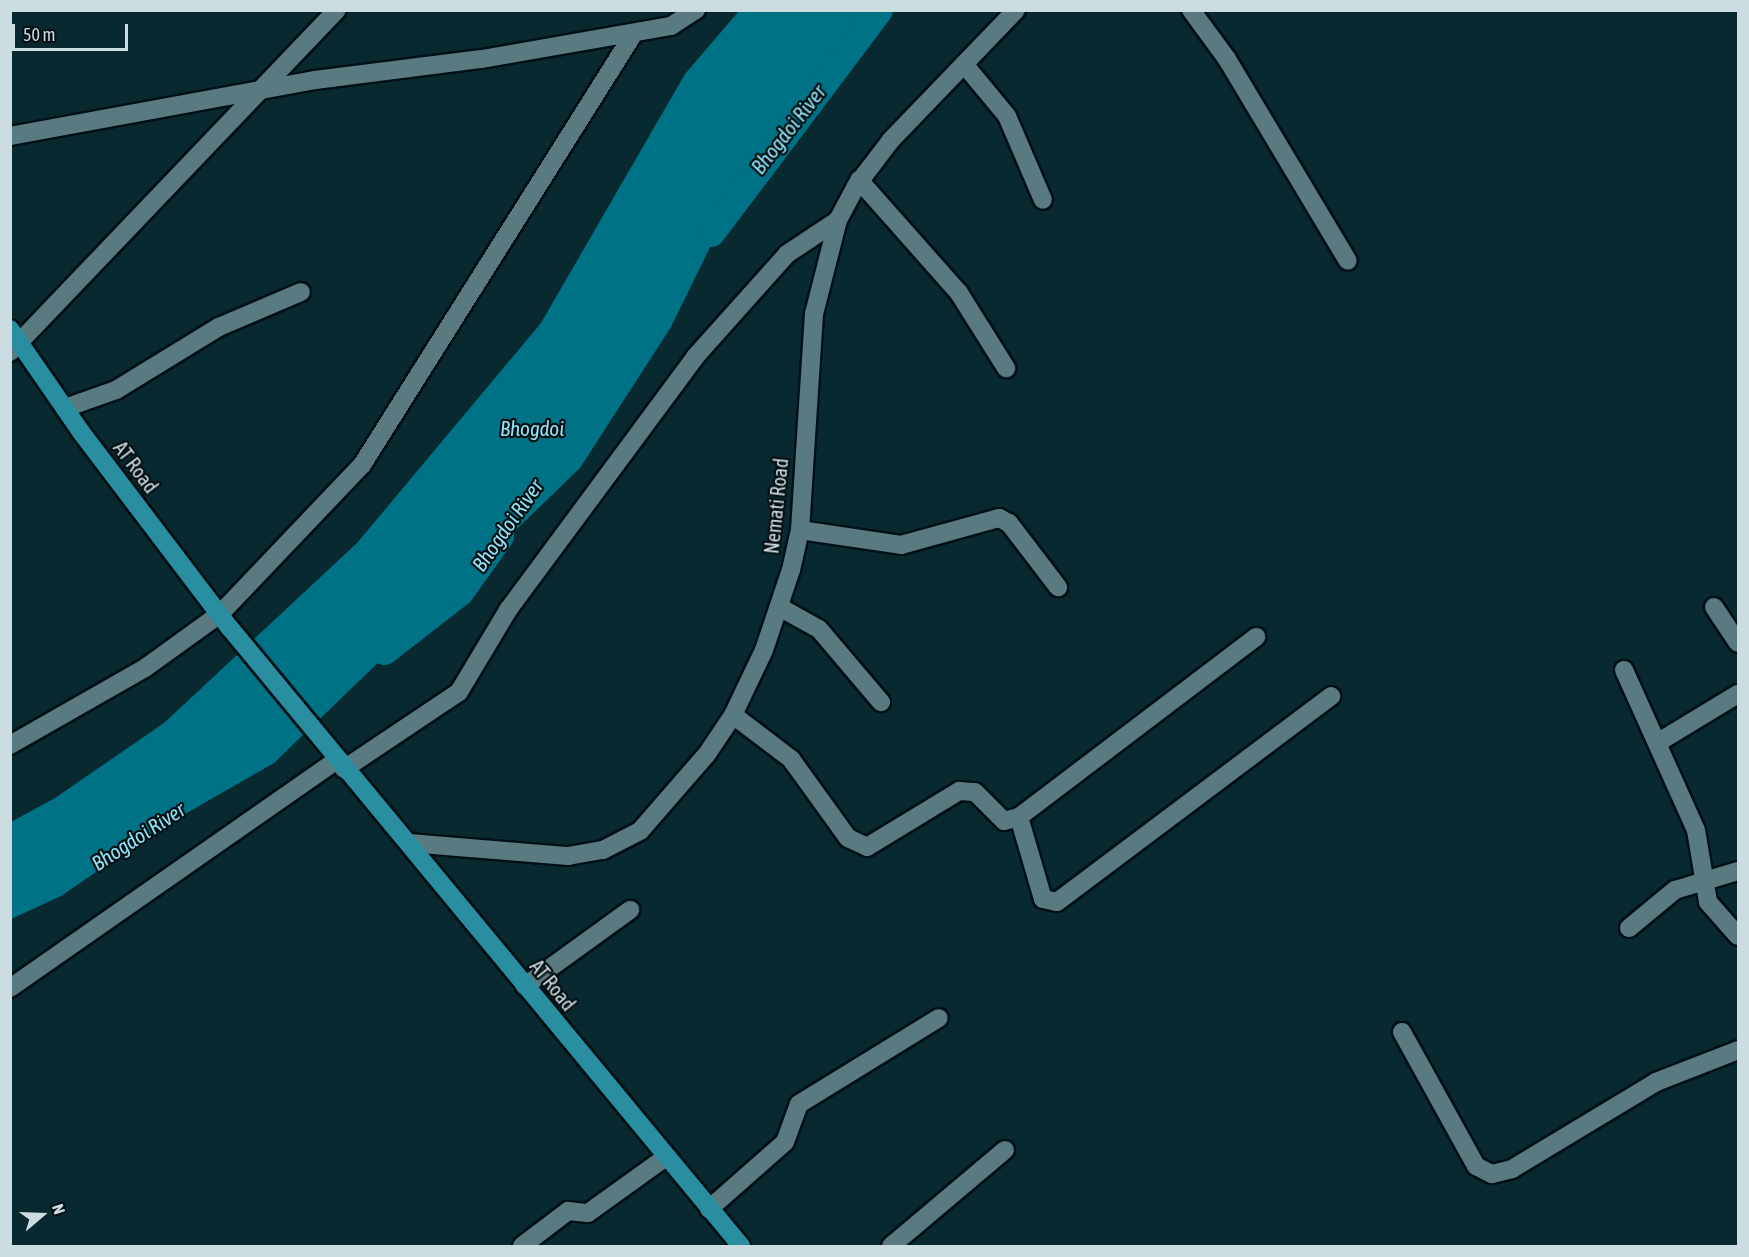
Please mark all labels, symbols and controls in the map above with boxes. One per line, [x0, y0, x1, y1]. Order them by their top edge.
scale bar [15, 12, 130, 50]
text: 50 m [23, 24, 55, 45]
water label: Bhogdoi River [745, 79, 831, 179]
water label: Bhogdoi [500, 415, 564, 441]
street label: AT Road [109, 436, 163, 498]
street label: Nemati Road [759, 457, 793, 555]
water label: Bhogdoi River [466, 474, 548, 576]
water label: Bhogdoi River [86, 796, 190, 876]
street label: AT Road [525, 955, 581, 1015]
north arrow [12, 1185, 72, 1245]
text: N [49, 1202, 69, 1217]

